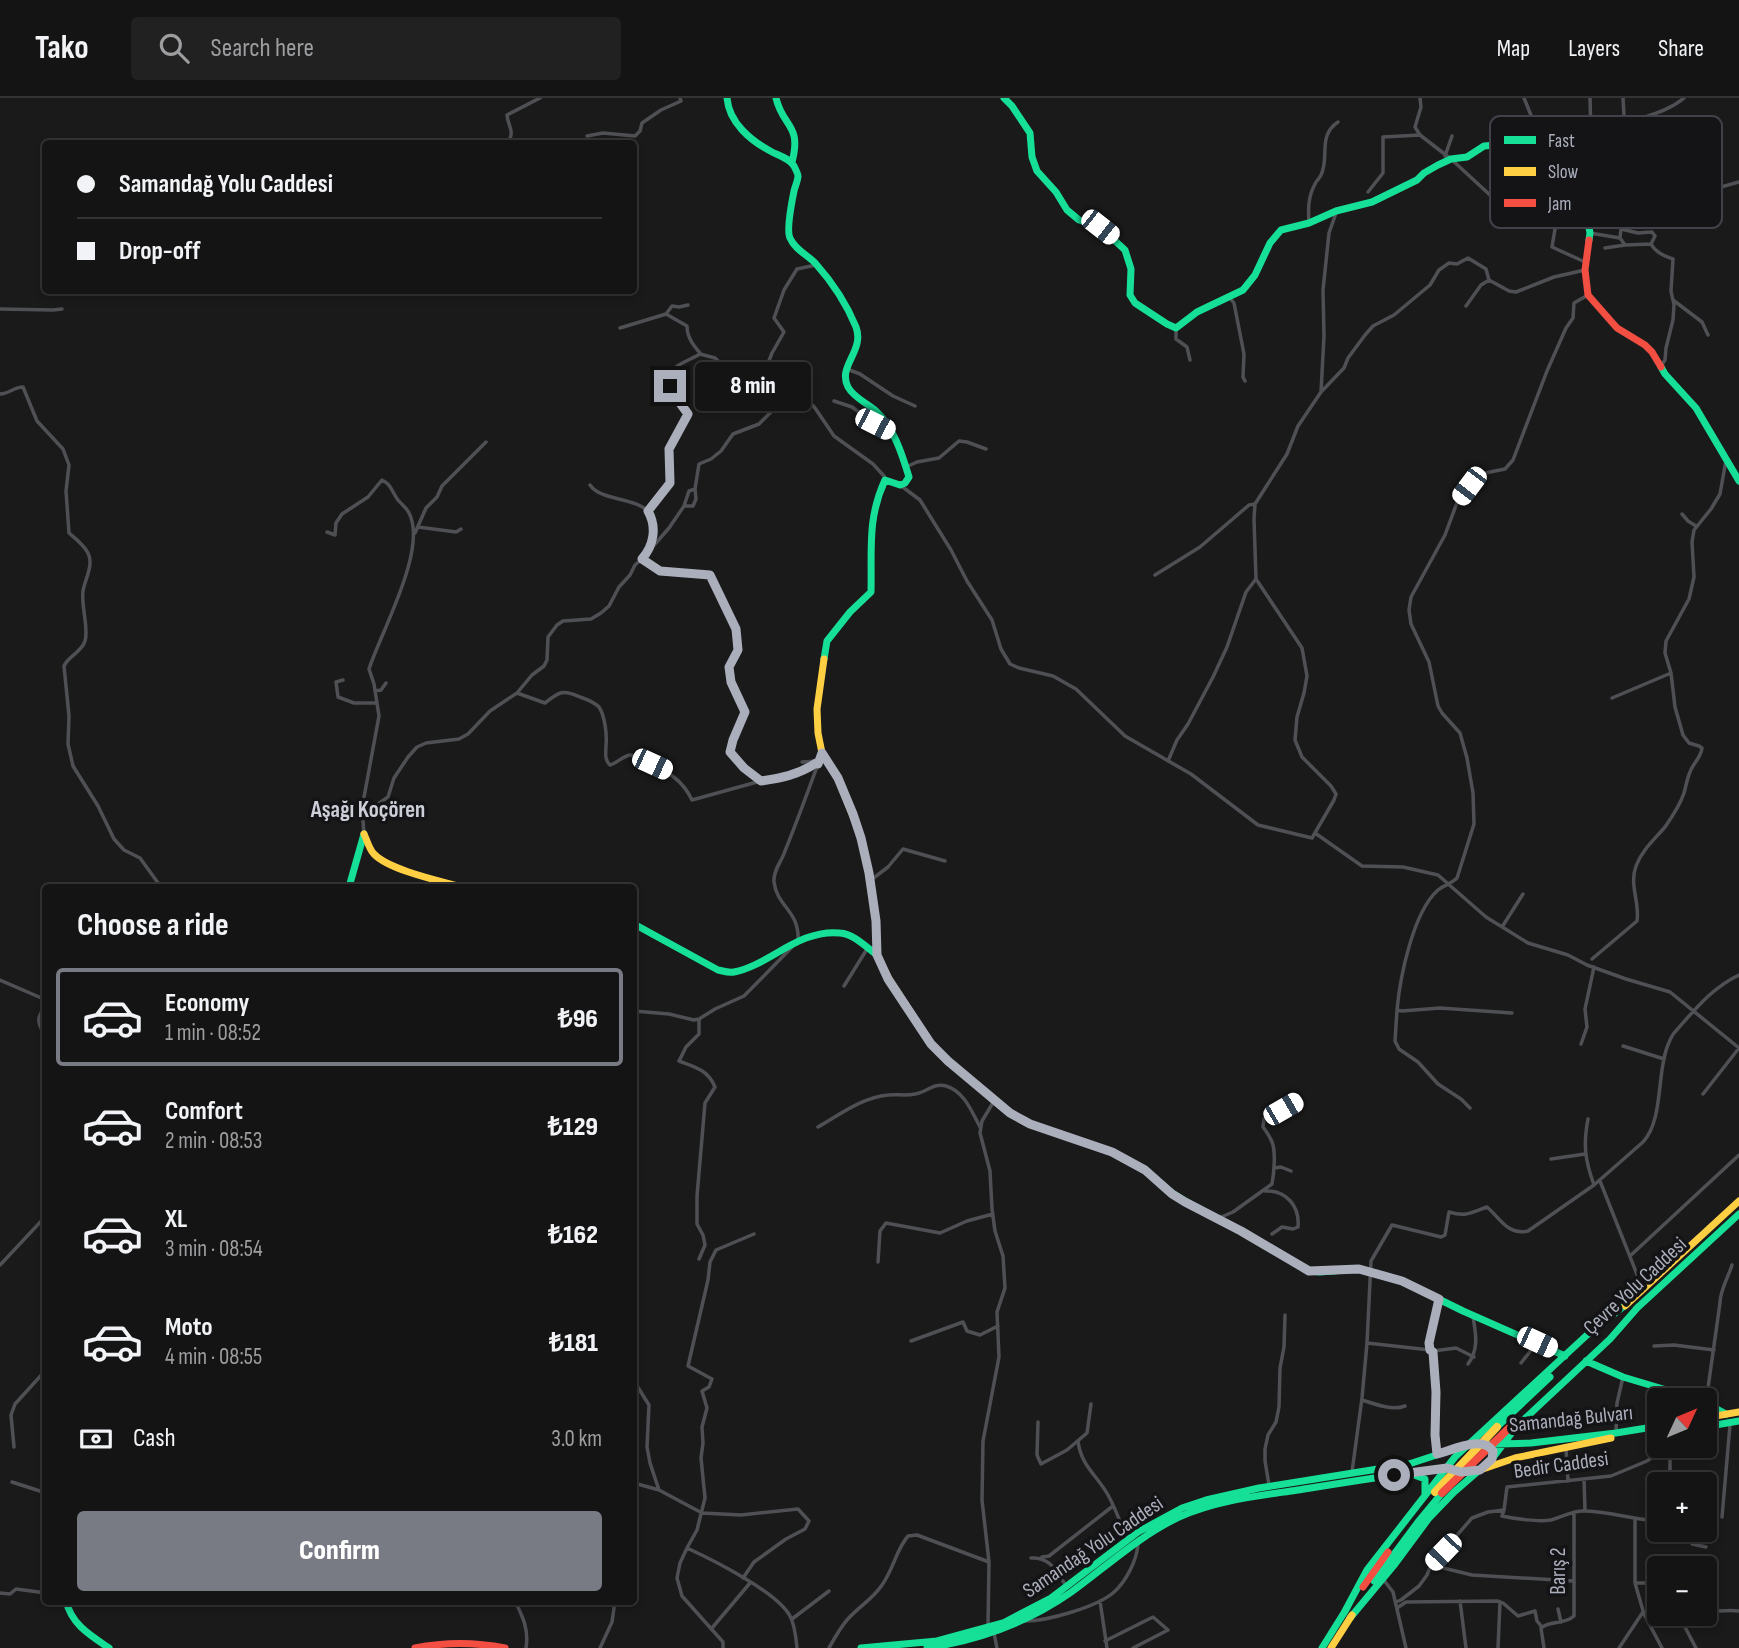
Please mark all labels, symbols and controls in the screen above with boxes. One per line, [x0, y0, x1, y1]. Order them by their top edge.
search box [131, 17, 621, 80]
text: Tako [35, 28, 89, 68]
icon: search [155, 29, 193, 67]
text: Search here [211, 33, 314, 64]
text: Map [1497, 34, 1530, 63]
text: Layers [1568, 34, 1620, 63]
text: Share [1658, 34, 1704, 63]
legend [1490, 116, 1722, 228]
text: Fast [1548, 130, 1575, 153]
text: Slow [1548, 161, 1578, 184]
text: Samandağ Yolu Caddesi [119, 169, 333, 200]
text: Jam [1547, 193, 1571, 216]
car [1077, 206, 1124, 248]
text: Drop-off [119, 236, 200, 267]
callout: 8 min [694, 362, 810, 410]
route end [654, 370, 686, 402]
text: 8 min [730, 372, 776, 400]
car [852, 405, 899, 443]
car [1448, 463, 1491, 509]
car [629, 746, 676, 782]
district label: Aşağı Koçören [310, 796, 425, 824]
text: Choose a ride [77, 906, 229, 945]
icon: car [81, 986, 144, 1049]
text: Economy [165, 988, 249, 1019]
text: ₺96 [558, 1004, 598, 1035]
text: 1 min · 08:52 [165, 1019, 261, 1047]
car [1260, 1089, 1307, 1129]
icon: car [81, 1094, 144, 1157]
text: Comfort [165, 1096, 243, 1127]
text: ₺129 [548, 1112, 598, 1143]
text: 2 min · 08:53 [165, 1127, 262, 1155]
icon: car [81, 1202, 144, 1265]
text: XL [165, 1204, 187, 1235]
text: ₺162 [548, 1220, 598, 1251]
street label: Çevre Yolu Caddesi [1578, 1232, 1692, 1340]
text: 3 min · 08:54 [165, 1235, 263, 1263]
icon: car [81, 1310, 144, 1373]
text: Moto [165, 1312, 213, 1343]
car [1514, 1324, 1561, 1360]
text: ₺181 [549, 1328, 598, 1359]
text: 4 min · 08:55 [165, 1343, 262, 1371]
north arrow [1647, 1388, 1717, 1458]
map controls [1647, 1388, 1717, 1626]
street label: Samandağ Bulvarı [1508, 1400, 1634, 1438]
icon: cash [77, 1420, 115, 1458]
text: Cash [133, 1423, 176, 1454]
text: 3.0 km [551, 1425, 602, 1453]
street label: Bedir Caddesi [1512, 1446, 1610, 1484]
route start [1378, 1459, 1410, 1491]
button: + [1647, 1472, 1717, 1542]
street label: Samandağ Yolu Caddesi [1018, 1491, 1168, 1603]
button: Confirm [77, 1511, 602, 1591]
car [1421, 1530, 1466, 1574]
street label: Barış 2 [1546, 1548, 1571, 1594]
button: − [1647, 1556, 1717, 1626]

